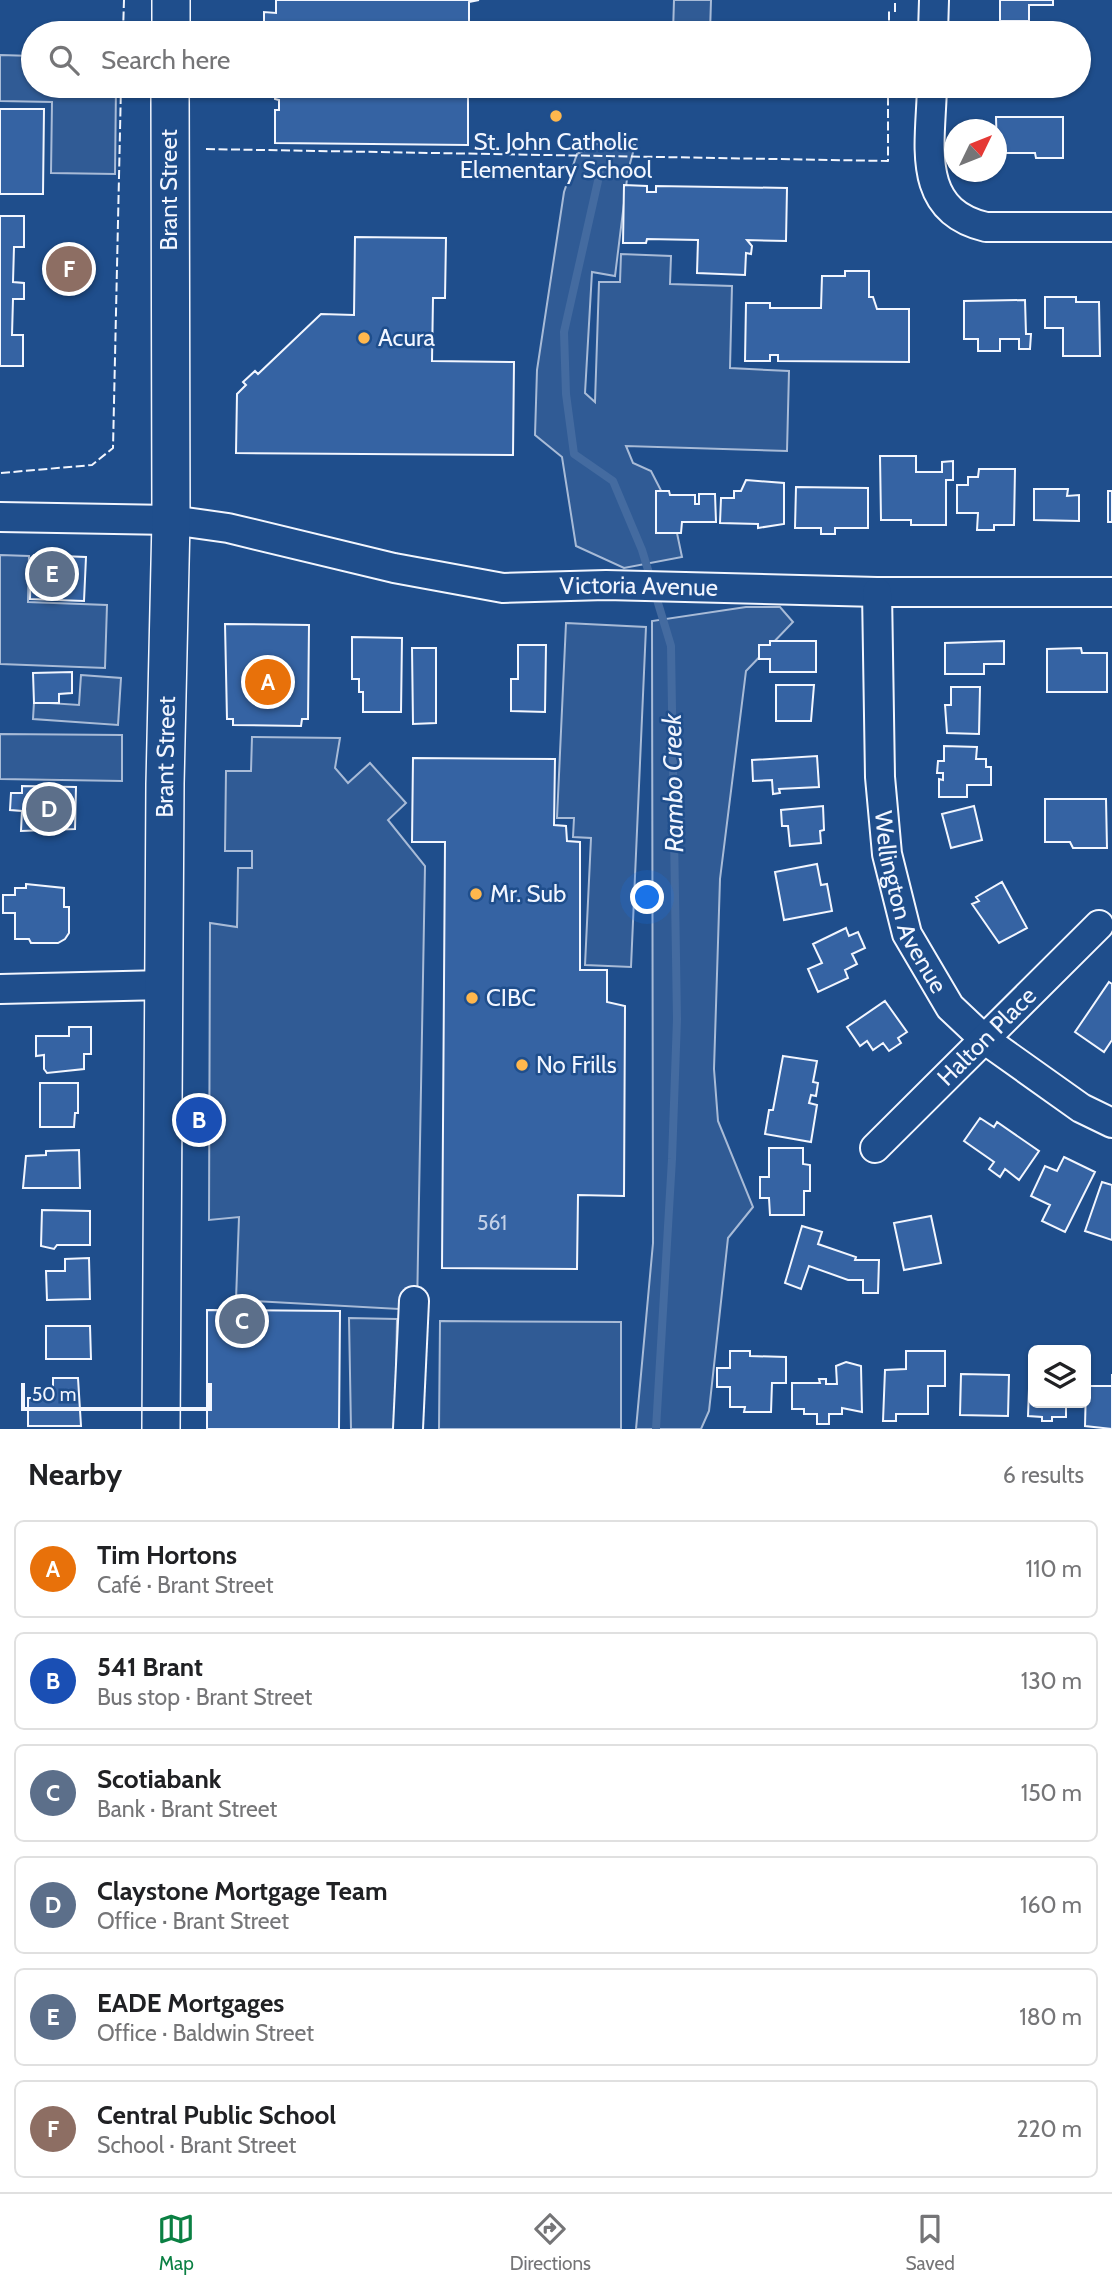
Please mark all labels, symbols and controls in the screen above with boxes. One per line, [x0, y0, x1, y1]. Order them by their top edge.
search box [21, 21, 1091, 98]
icon: search [45, 41, 83, 79]
text: Search here [101, 44, 230, 76]
marker: St. John Catholic Elementary School [548, 108, 564, 124]
north arrow [944, 119, 1007, 182]
place label: St. John Catholic Elementary School [460, 127, 653, 184]
street label: Brant Street [154, 129, 183, 251]
pin: F [46, 243, 92, 295]
place label: Acura [378, 323, 435, 352]
marker: Acura [356, 330, 372, 346]
pin: E [29, 548, 75, 600]
street label: Victoria Avenue [559, 570, 718, 602]
pin: A [245, 656, 291, 708]
street label: Brant Street [150, 696, 181, 818]
water label: Rambo Creek [656, 712, 690, 853]
pin: D [26, 783, 72, 835]
street label: Wellington Avenue [869, 809, 954, 998]
place label: Mr. Sub [490, 879, 566, 908]
your location [630, 880, 664, 914]
marker: Mr. Sub [468, 886, 484, 902]
street label: Halton Place [931, 981, 1042, 1091]
place label: CIBC [486, 983, 536, 1012]
marker: CIBC [464, 990, 480, 1006]
place label: No Frills [536, 1050, 617, 1079]
marker: No Frills [514, 1057, 530, 1073]
pin: B [176, 1094, 222, 1146]
house number: 561 [477, 1210, 507, 1235]
pin: C [219, 1295, 265, 1347]
map controls [1028, 1345, 1091, 1408]
button: layers [1028, 1345, 1091, 1408]
scale bar [21, 1380, 212, 1412]
text: 50 m [32, 1383, 76, 1406]
text: Nearby [28, 1456, 122, 1493]
text: 6 results [1003, 1461, 1084, 1489]
text: Tim Hortons [97, 1539, 237, 1571]
text: A [46, 1555, 60, 1583]
text: 110 m [1026, 1555, 1082, 1583]
text: Café · Brant Street [97, 1571, 274, 1599]
text: 541 Brant [97, 1651, 203, 1683]
text: B [46, 1667, 60, 1695]
text: 130 m [1021, 1667, 1082, 1695]
text: Bus stop · Brant Street [97, 1683, 312, 1711]
text: Scotiabank [97, 1763, 221, 1795]
text: C [46, 1779, 60, 1807]
text: 150 m [1021, 1779, 1082, 1807]
text: Bank · Brant Street [97, 1795, 277, 1823]
text: Claystone Mortgage Team [97, 1875, 388, 1907]
text: D [45, 1891, 61, 1919]
text: 160 m [1020, 1891, 1082, 1919]
text: Office · Brant Street [97, 1907, 289, 1935]
text: EADE Mortgages [97, 1987, 284, 2019]
text: E [46, 2003, 60, 2031]
text: 180 m [1019, 2003, 1082, 2031]
text: Office · Baldwin Street [97, 2019, 314, 2047]
text: Central Public School [97, 2099, 336, 2131]
text: F [47, 2115, 59, 2143]
text: 220 m [1016, 2115, 1082, 2143]
text: School · Brant Street [97, 2131, 296, 2159]
tab: Map [157, 2210, 195, 2275]
tab: Directions [510, 2210, 591, 2275]
tab: Saved [905, 2210, 955, 2275]

